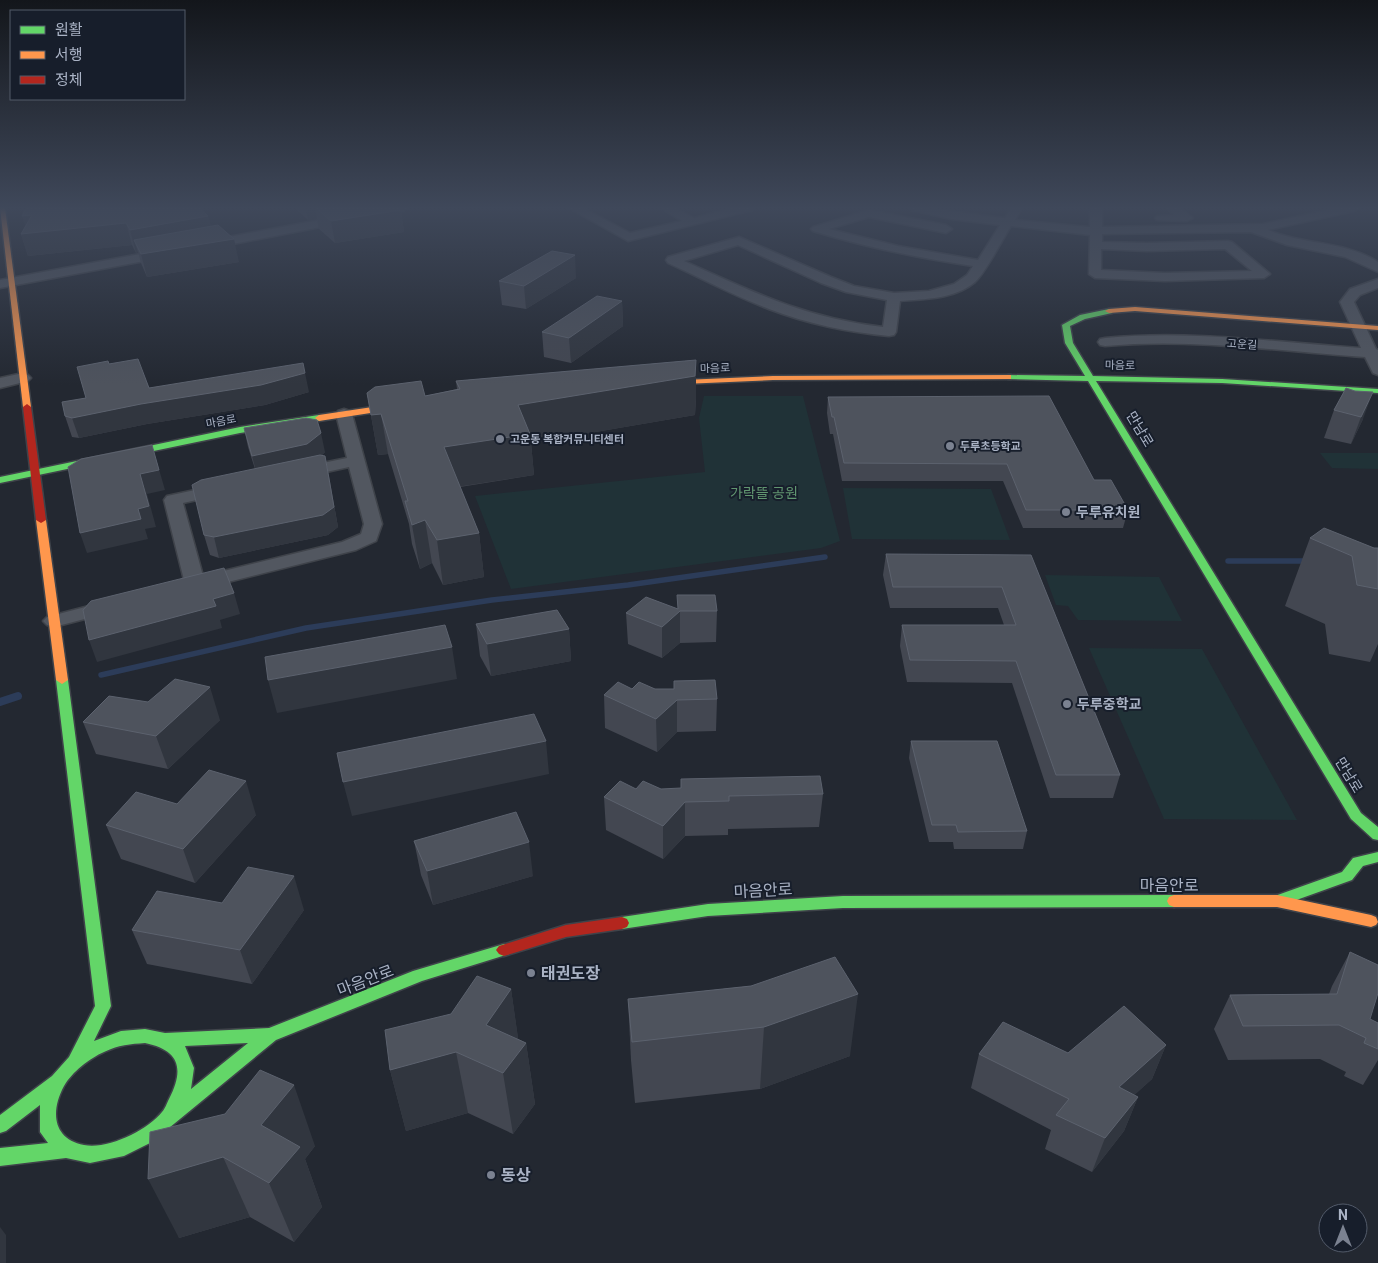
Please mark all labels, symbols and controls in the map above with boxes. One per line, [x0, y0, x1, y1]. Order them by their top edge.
legend [10, 10, 185, 100]
text: 원활 [55, 21, 83, 39]
text: 서행 [55, 46, 83, 64]
text: 정체 [55, 71, 83, 89]
street label: 고운길 [1226, 337, 1258, 352]
street label: 마음로 [1105, 359, 1135, 372]
street label: 마음로 [700, 361, 730, 376]
street label: 만남로 [1123, 408, 1157, 450]
street label: 마음로 [205, 412, 237, 431]
marker: 고운동 복합커뮤니티센터 [494, 433, 506, 445]
place label: 고운동 복합커뮤니티센터 [510, 433, 624, 446]
marker: 두루초등학교 [944, 440, 956, 452]
place label: 두루초등학교 [960, 440, 1021, 453]
park label: 가락뜰 공원 [730, 485, 798, 501]
place label: 두루유치원 [1076, 504, 1140, 520]
marker: 두루유치원 [1060, 506, 1072, 518]
place label: 두루중학교 [1077, 696, 1142, 712]
marker: 두루중학교 [1061, 698, 1073, 710]
street label: 만남로 [1332, 754, 1366, 796]
street label: 마음안로 [1140, 876, 1199, 895]
street label: 마음안로 [733, 879, 793, 902]
street label: 마음안로 [334, 961, 396, 1000]
place label: 태권도장 [541, 964, 600, 983]
marker: 태권도장 [525, 967, 537, 979]
place label: 동상 [501, 1166, 531, 1185]
marker: 동상 [485, 1169, 497, 1181]
north arrow [1318, 1203, 1368, 1253]
text: N [1338, 1207, 1348, 1223]

